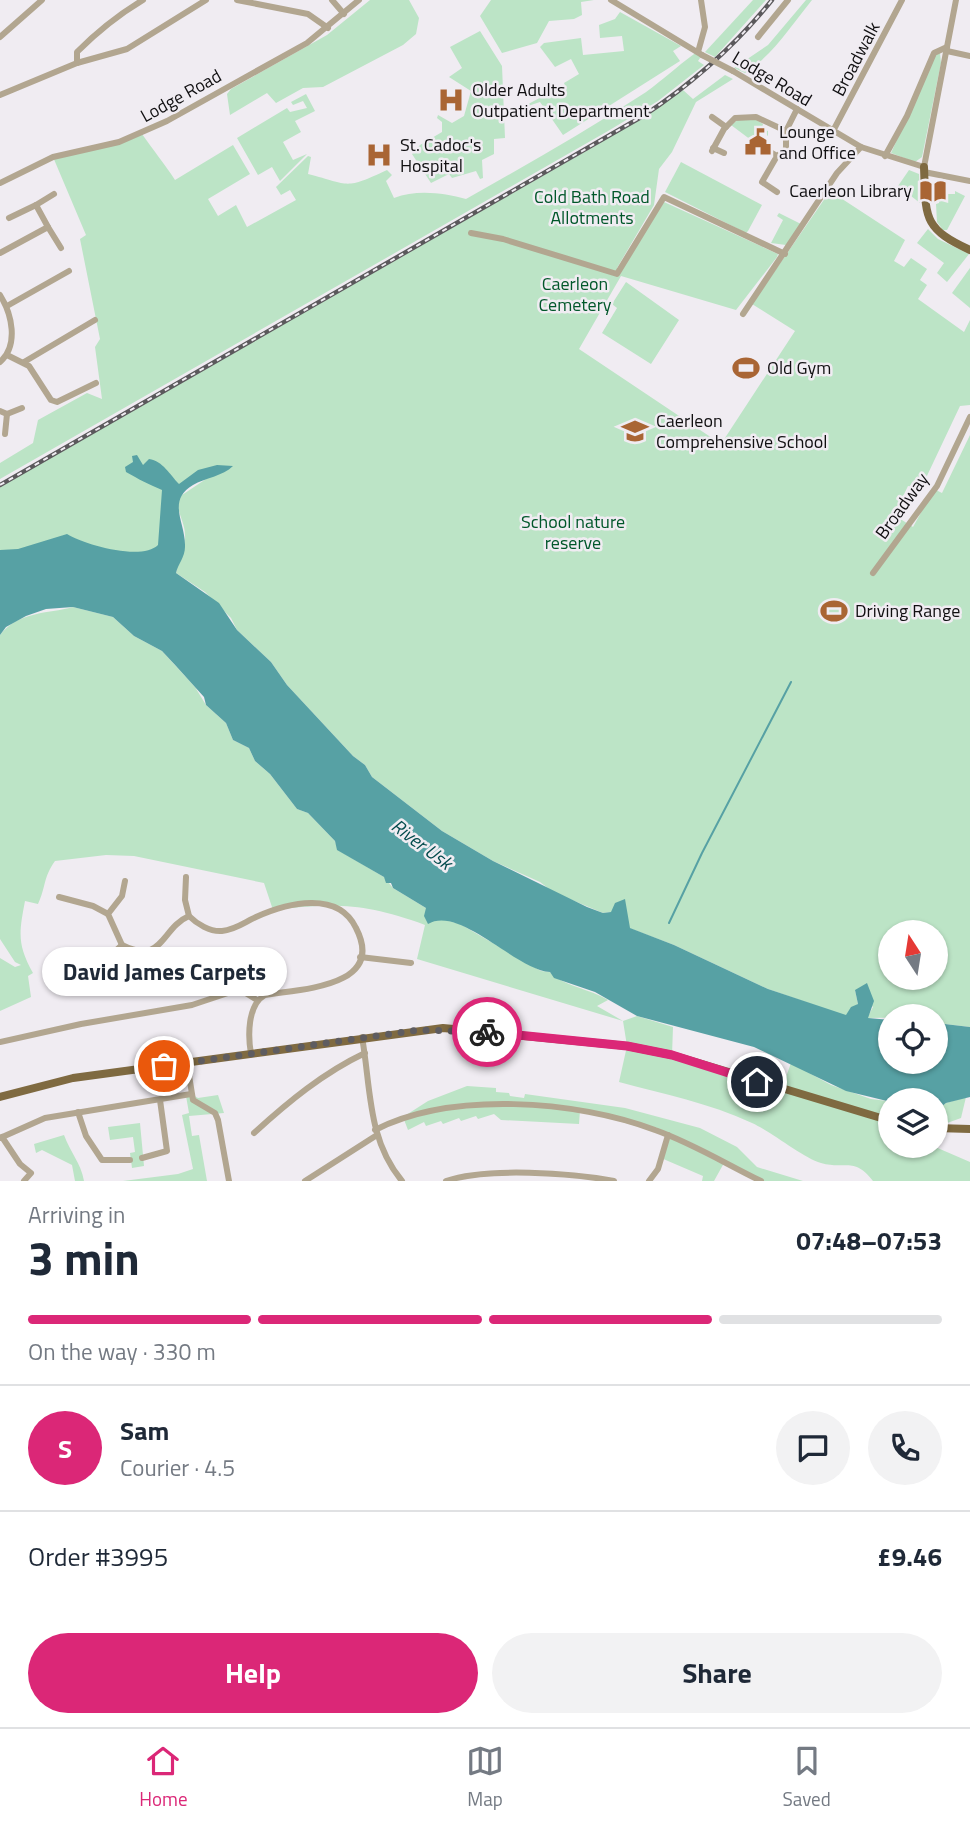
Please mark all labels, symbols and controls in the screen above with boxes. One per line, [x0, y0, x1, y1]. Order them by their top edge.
street label: Broadwalk [825, 17, 887, 101]
street label: Lodge Road [727, 44, 817, 113]
street label: Lodge Road [135, 62, 226, 129]
place label: Older Adults Outpatient Department [472, 76, 650, 124]
hospital icon: Older Adults Outpatient Department [436, 85, 466, 115]
place label: Lounge and Office [779, 118, 856, 166]
public building icon: Lounge and Office [743, 127, 773, 157]
place label: St. Cadoc's Hospital [400, 131, 481, 179]
hospital icon: St. Cadoc's Hospital [364, 140, 394, 170]
library icon: Caerleon Library [918, 176, 948, 206]
place label: Caerleon Library [789, 177, 912, 204]
park label: Cold Bath Road Allotments [534, 183, 650, 231]
park label: Caerleon Cemetery [538, 270, 612, 318]
sports icon: Old Gym [731, 353, 761, 383]
place label: Old Gym [767, 354, 831, 381]
place label: Caerleon Comprehensive School [656, 407, 828, 455]
school or university icon: Caerleon Comprehensive School [620, 416, 650, 446]
street label: Broadway [868, 467, 935, 545]
park label: School nature reserve [521, 508, 625, 556]
sports icon: Driving Range [819, 596, 849, 626]
place label: Driving Range [855, 597, 960, 624]
water label: River Usk [386, 811, 461, 878]
north arrow [878, 920, 948, 990]
map controls [878, 920, 948, 1158]
callout: David James Carpets [41, 947, 286, 996]
text: David James Carpets [63, 954, 266, 989]
courier [452, 997, 522, 1067]
button: locate [878, 1004, 948, 1074]
icon: bike [468, 1013, 506, 1051]
pin [134, 1036, 194, 1096]
icon: bag [145, 1047, 183, 1085]
pin [727, 1052, 787, 1112]
icon: home [738, 1063, 776, 1101]
button: layers [878, 1088, 948, 1158]
text: Arriving in [28, 1197, 125, 1232]
text: 07:48–07:53 [796, 1221, 942, 1260]
text: 3 min [28, 1223, 140, 1293]
text: On the way · 330 m [28, 1334, 216, 1369]
text: Sam [120, 1411, 169, 1450]
button: chat [776, 1411, 850, 1485]
button: phone [868, 1411, 942, 1485]
text: S [58, 1429, 72, 1468]
text: Courier · 4.5 [120, 1450, 235, 1485]
text: Order #3995 [28, 1537, 168, 1576]
text: £9.46 [877, 1537, 942, 1576]
button: Help [28, 1633, 478, 1713]
button: Share [492, 1633, 942, 1713]
tab: Home [139, 1742, 187, 1813]
tab: Map [466, 1742, 504, 1813]
tab: Saved [782, 1742, 831, 1813]

